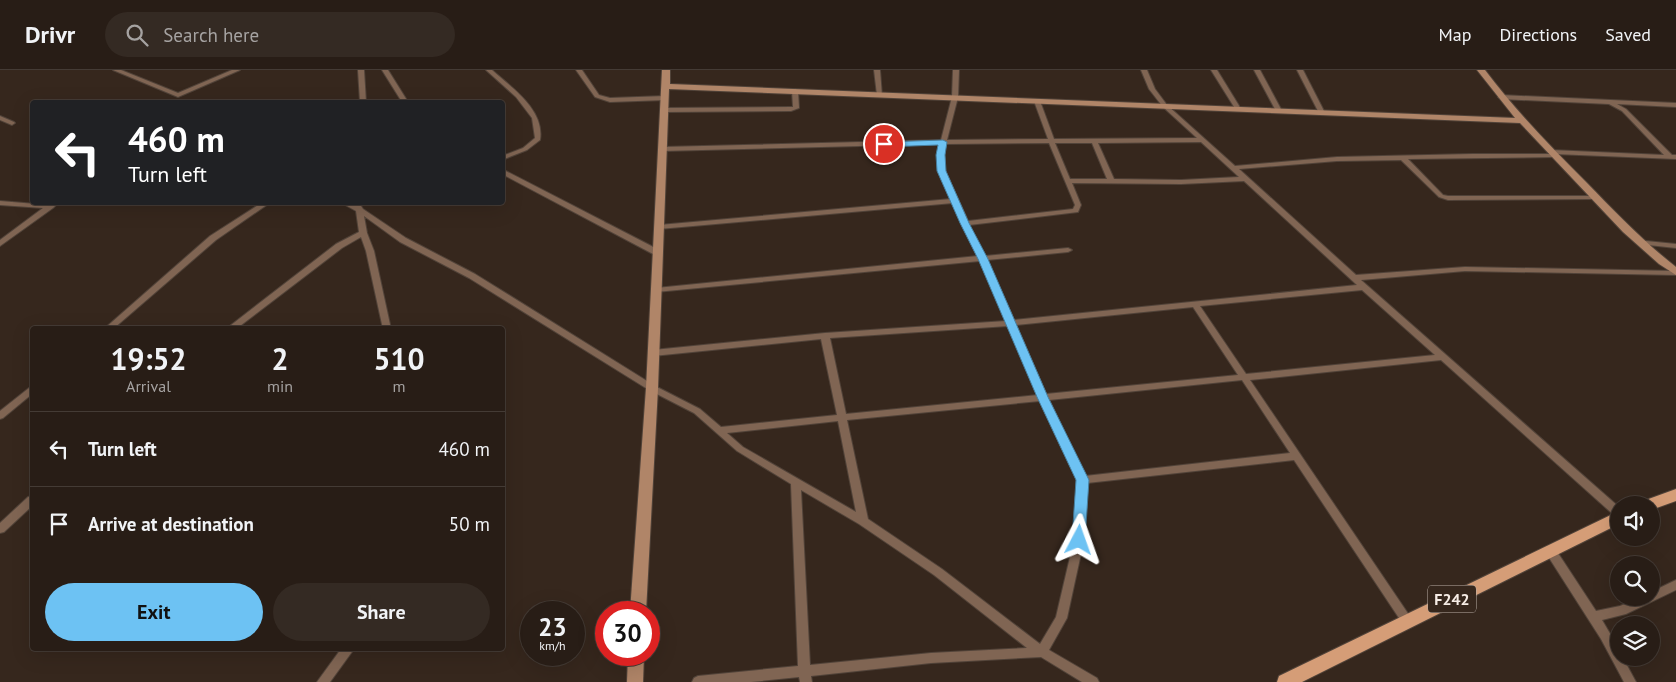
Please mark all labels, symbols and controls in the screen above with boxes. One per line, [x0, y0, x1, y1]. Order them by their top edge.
search box [105, 12, 455, 57]
text: Drivr [25, 19, 75, 50]
icon: search [123, 21, 151, 49]
text: Search here [163, 23, 259, 47]
text: Map [1439, 23, 1471, 46]
text: Directions [1499, 23, 1577, 46]
text: Saved [1605, 23, 1651, 46]
text: 460 m [128, 116, 225, 162]
icon: left [45, 120, 110, 185]
pin [863, 123, 905, 165]
icon: arrive [870, 130, 898, 158]
text: Turn left [128, 160, 207, 188]
text: 19:52 [110, 339, 187, 378]
text: 2 [272, 339, 289, 378]
text: 510 [373, 339, 425, 378]
text: Arrival [126, 376, 171, 396]
text: min [267, 376, 293, 396]
text: m [393, 376, 406, 396]
icon: left [45, 435, 73, 463]
text: Turn left [88, 437, 157, 461]
text: 460 m [438, 437, 490, 461]
map controls [1610, 496, 1660, 666]
button: sound [1610, 496, 1660, 546]
icon: arrive [45, 510, 73, 538]
text: Arrive at destination [88, 512, 254, 536]
text: 50 m [449, 512, 490, 536]
position arrow [1052, 513, 1104, 565]
button: search [1610, 556, 1660, 606]
button: Exit [45, 583, 263, 641]
button: Share [273, 583, 490, 641]
road number: F242 [1428, 586, 1476, 612]
speed limit sign: 30 [595, 601, 660, 666]
text: 23 [538, 611, 567, 643]
button: layers [1610, 616, 1660, 666]
text: km/h [539, 638, 566, 653]

